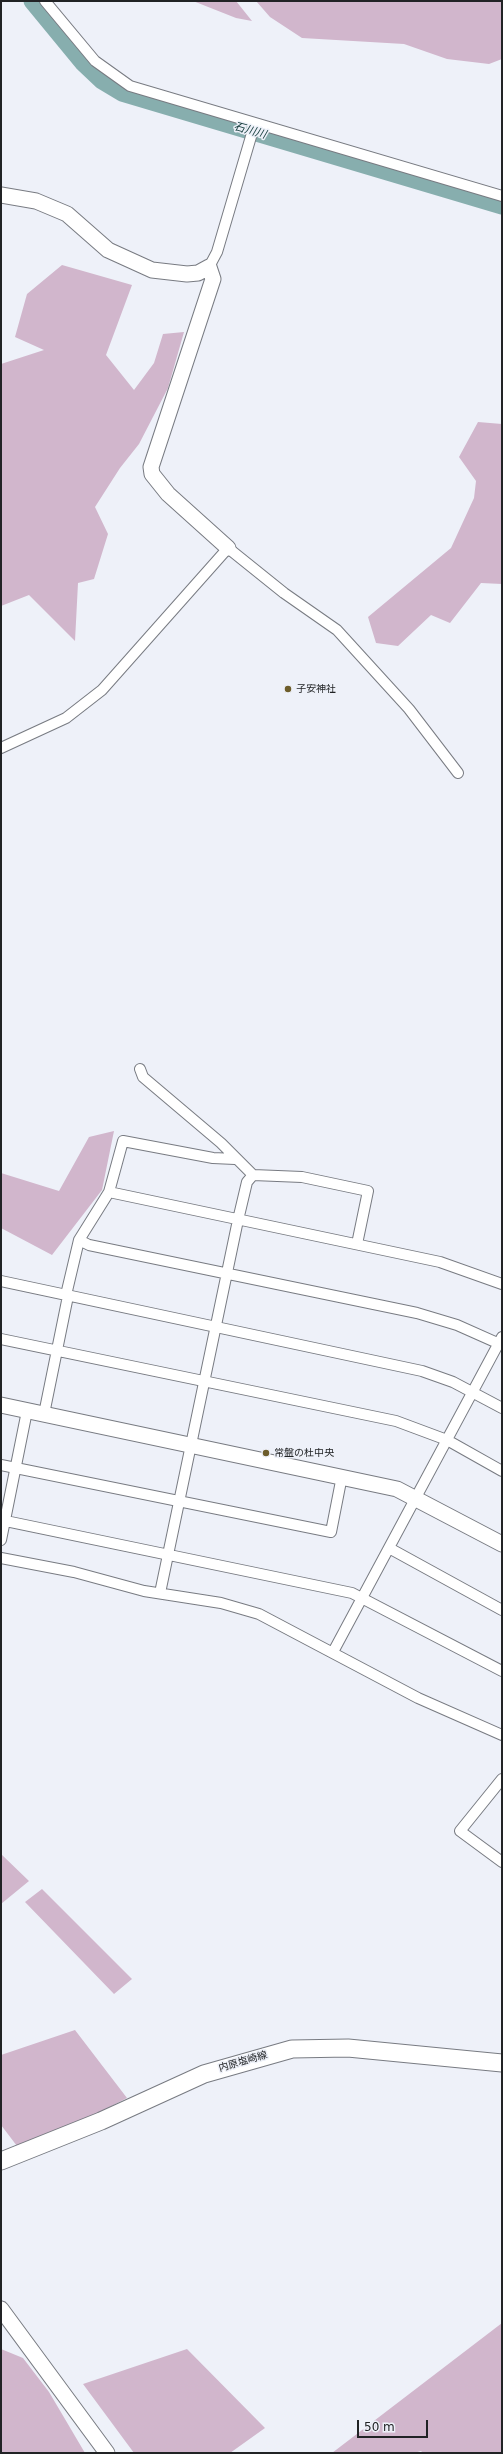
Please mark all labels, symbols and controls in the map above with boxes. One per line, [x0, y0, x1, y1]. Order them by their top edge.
water label: 石川川 [232, 120, 268, 142]
place label: 子安神社 [296, 683, 336, 695]
marker: 子安神社 [283, 684, 293, 694]
place label: 常盤の杜中央 [274, 1447, 334, 1459]
marker: 常盤の杜中央 [261, 1448, 271, 1458]
street label: 内原塩崎線 [217, 2049, 269, 2075]
scale bar [359, 2412, 430, 2438]
text: 50 m [364, 2420, 395, 2434]

